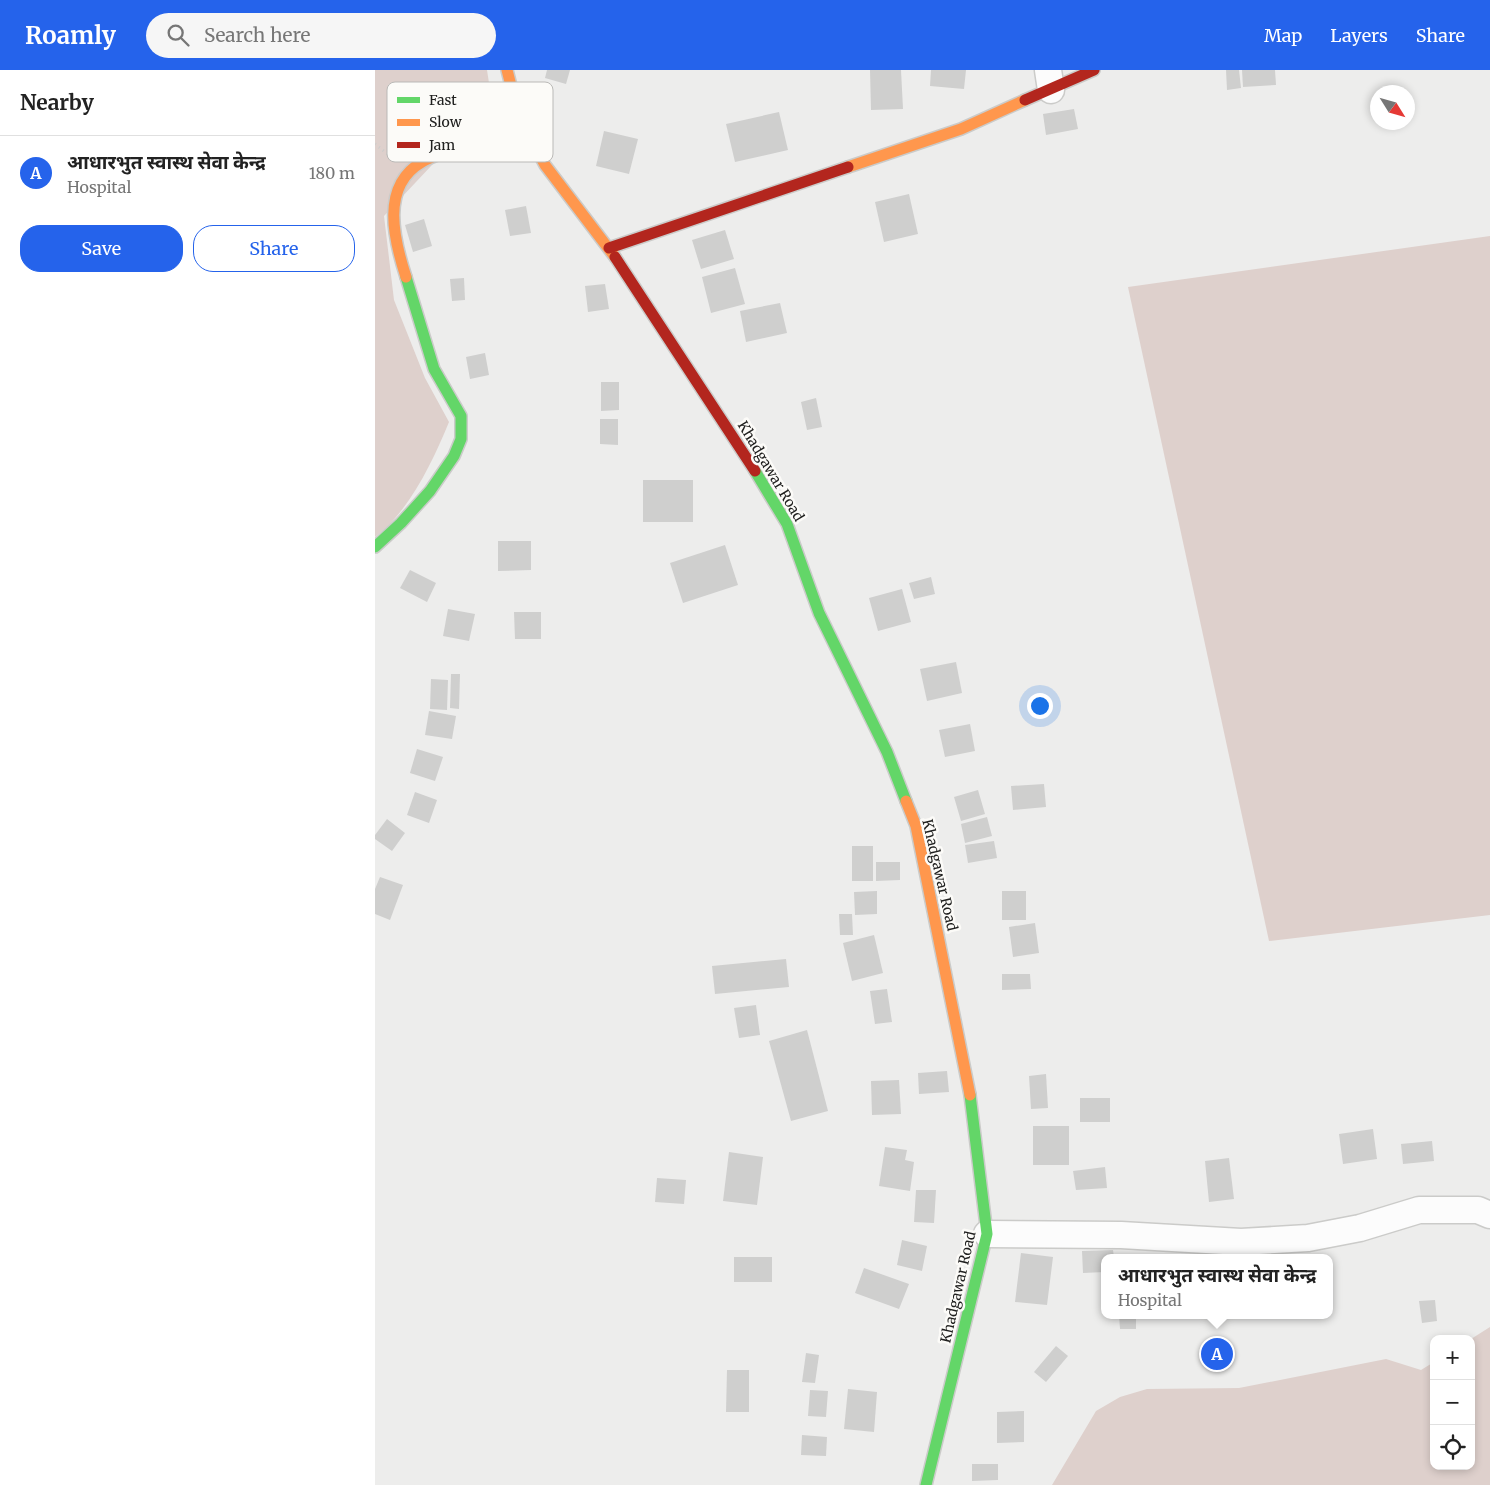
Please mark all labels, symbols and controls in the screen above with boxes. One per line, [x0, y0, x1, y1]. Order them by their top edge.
search box [146, 13, 496, 58]
text: Roamly [25, 20, 116, 51]
icon: search [164, 21, 192, 49]
text: Search here [204, 23, 310, 47]
text: Map [1264, 24, 1302, 47]
text: Layers [1330, 24, 1388, 47]
text: Share [1416, 24, 1465, 47]
legend [387, 82, 553, 162]
north arrow [1370, 85, 1415, 130]
text: Nearby [20, 89, 94, 116]
text: Fast [429, 91, 457, 109]
text: Slow [429, 113, 462, 131]
text: Jam [428, 136, 455, 154]
text: आधारभुत स्वास्थ सेवा केन्द्र [67, 150, 266, 174]
text: A [30, 163, 42, 183]
text: 180 m [309, 163, 355, 183]
text: Hospital [67, 177, 131, 197]
button: Save [20, 225, 183, 272]
button: Share [193, 225, 355, 272]
street label: Khadgawar Road [734, 417, 808, 525]
your location [1027, 693, 1053, 719]
street label: Khadgawar Road [918, 817, 962, 933]
street label: Khadgawar Road [936, 1229, 980, 1345]
popup [1101, 1254, 1333, 1319]
text: आधारभुत स्वास्थ सेवा केन्द्र [1118, 1263, 1316, 1287]
text: Hospital [1118, 1290, 1182, 1310]
pin: A [1201, 1335, 1233, 1373]
map controls [1430, 1335, 1475, 1470]
button: + [1430, 1335, 1475, 1380]
button: − [1430, 1380, 1475, 1425]
button: locate [1430, 1425, 1475, 1470]

